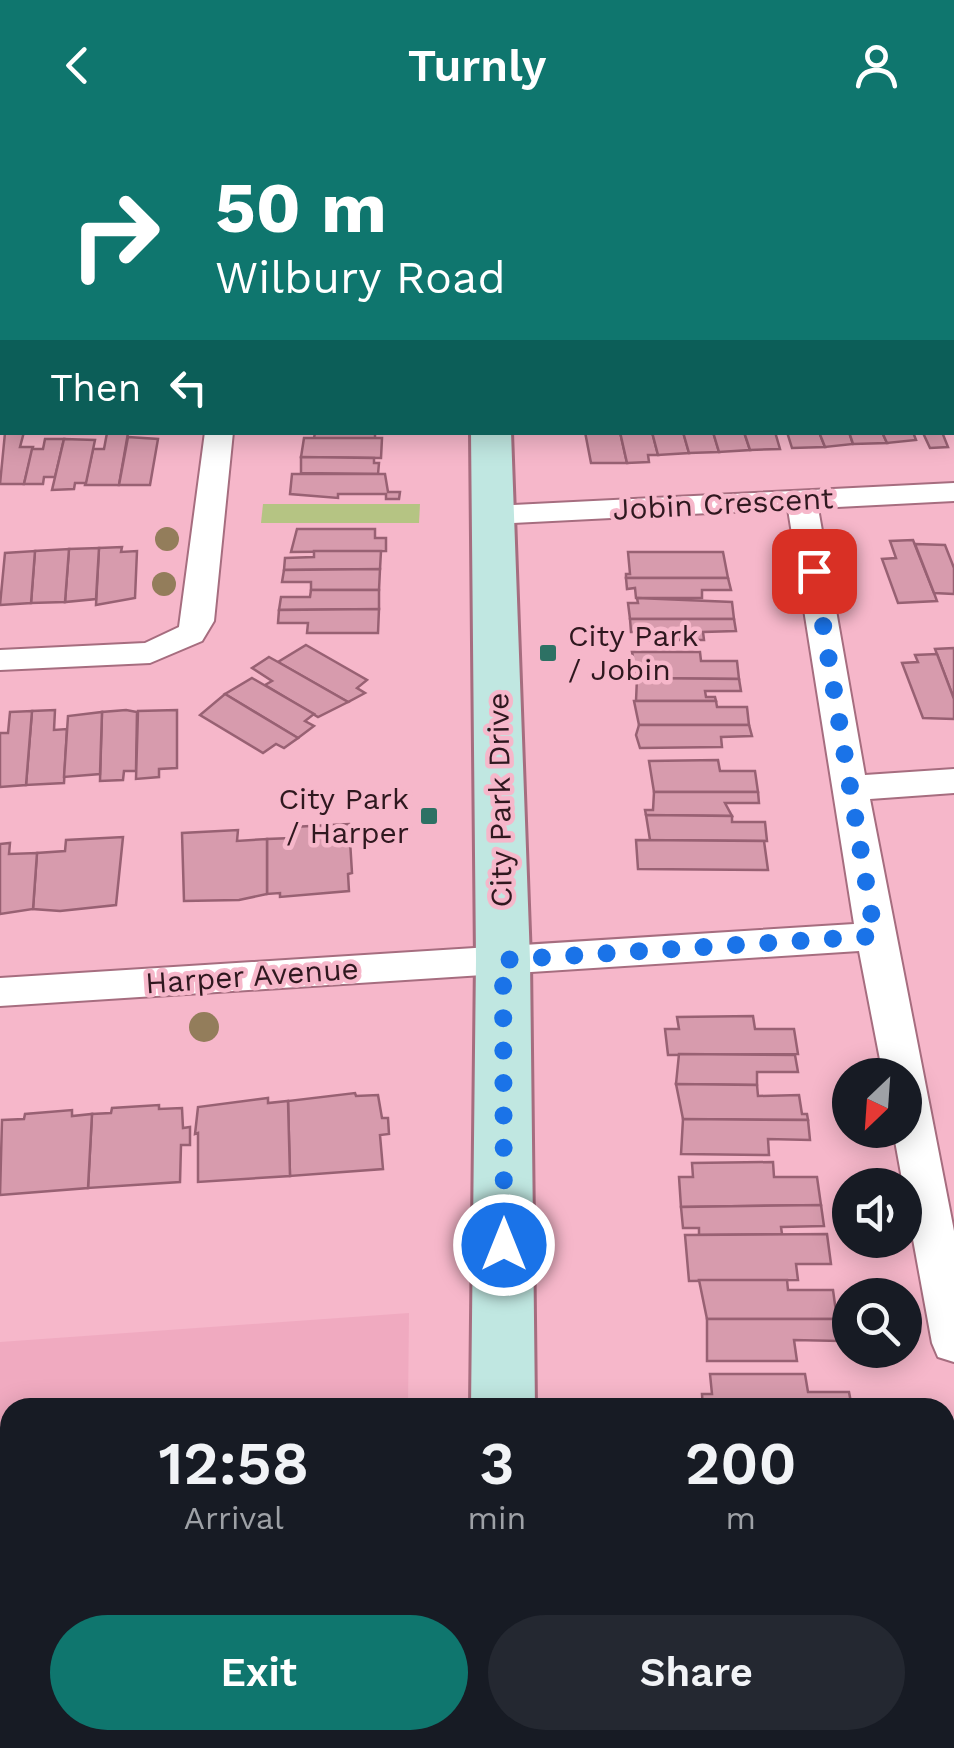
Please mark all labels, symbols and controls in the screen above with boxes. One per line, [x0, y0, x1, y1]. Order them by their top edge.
icon: back [50, 38, 105, 93]
icon: person [849, 38, 904, 93]
text: Turnly [408, 39, 546, 92]
text: 50 m [215, 167, 387, 249]
icon: right [50, 170, 180, 300]
text: Wilbury Road [215, 251, 506, 304]
icon: left [161, 360, 216, 415]
text: Then [50, 366, 141, 410]
street label: Jobin Crescent [612, 480, 835, 527]
pin [772, 529, 857, 614]
icon: arrive [787, 544, 842, 599]
place label: City Park / Jobin [568, 618, 699, 687]
marker: City Park / Jobin [537, 642, 559, 664]
street label: City Park Drive [480, 692, 519, 908]
place label: City Park / Harper [278, 781, 409, 850]
marker: City Park / Harper [418, 805, 440, 827]
street label: Harper Avenue [144, 951, 360, 1000]
north arrow [832, 1058, 922, 1148]
map controls [832, 1058, 922, 1368]
button: sound [832, 1168, 922, 1258]
position arrow [452, 1193, 556, 1297]
button: search [832, 1278, 922, 1368]
text: 12:58 [158, 1428, 309, 1499]
text: 3 [479, 1428, 515, 1499]
text: 200 [685, 1428, 797, 1499]
text: Arrival [184, 1499, 284, 1537]
text: min [468, 1499, 526, 1537]
text: m [725, 1499, 756, 1537]
button: Exit [50, 1615, 468, 1730]
button: Share [488, 1615, 905, 1730]

